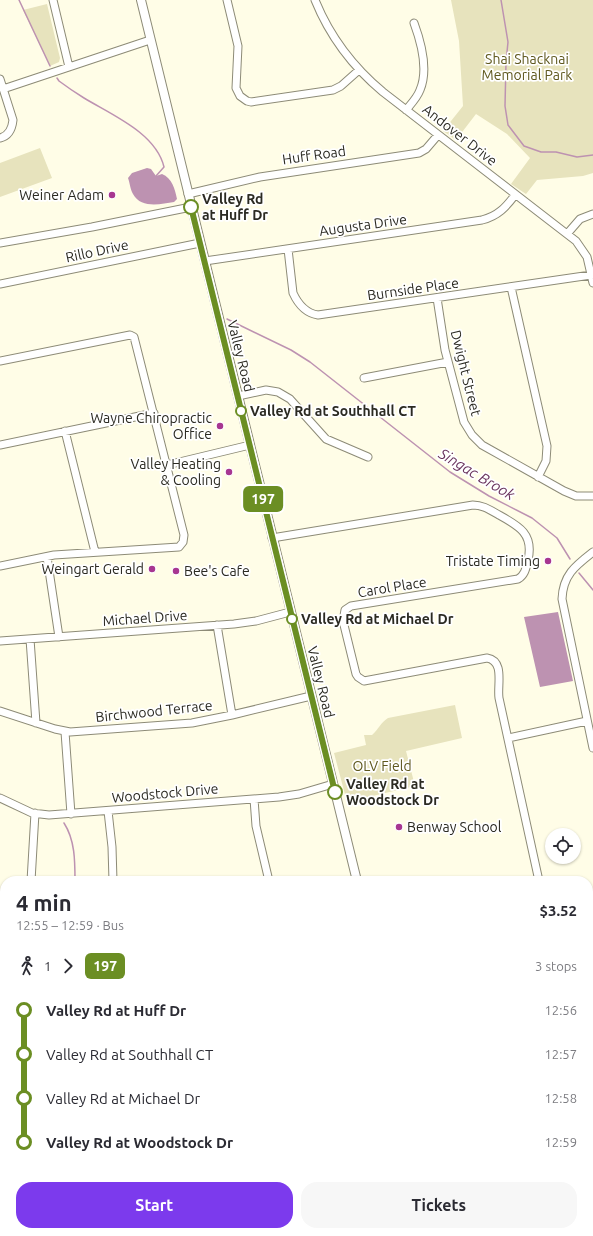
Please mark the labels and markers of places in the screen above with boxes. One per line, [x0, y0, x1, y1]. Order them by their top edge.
place label: Weiner Adam [19, 187, 104, 203]
marker: Weiner Adam [107, 190, 117, 200]
place label: Valley Rd at Huff Dr [202, 191, 268, 223]
marker: Valley Rd at Huff Dr [183, 199, 199, 215]
place label: Valley Rd at Southhall CT [250, 403, 416, 419]
marker: Valley Rd at Southhall CT [235, 405, 247, 417]
place label: Wayne Chiropractic Office [90, 410, 212, 442]
marker: Wayne Chiropractic Office [215, 421, 225, 431]
place label: Valley Heating & Cooling [131, 456, 221, 488]
marker: Valley Heating & Cooling [224, 467, 234, 477]
place label: Tristate Timing [446, 553, 540, 569]
marker: Tristate Timing [543, 556, 553, 566]
place label: Weingart Gerald [42, 561, 144, 577]
place label: Bee's Cafe [184, 563, 250, 579]
marker: Weingart Gerald [147, 564, 157, 574]
marker: Bee's Cafe [171, 566, 181, 576]
place label: Valley Rd at Michael Dr [301, 611, 454, 627]
marker: Valley Rd at Michael Dr [286, 613, 298, 625]
place label: Valley Rd at Woodstock Dr [346, 776, 439, 808]
marker: Valley Rd at Woodstock Dr [327, 784, 343, 800]
place label: Benway School [407, 819, 502, 835]
marker: Benway School [394, 822, 404, 832]

